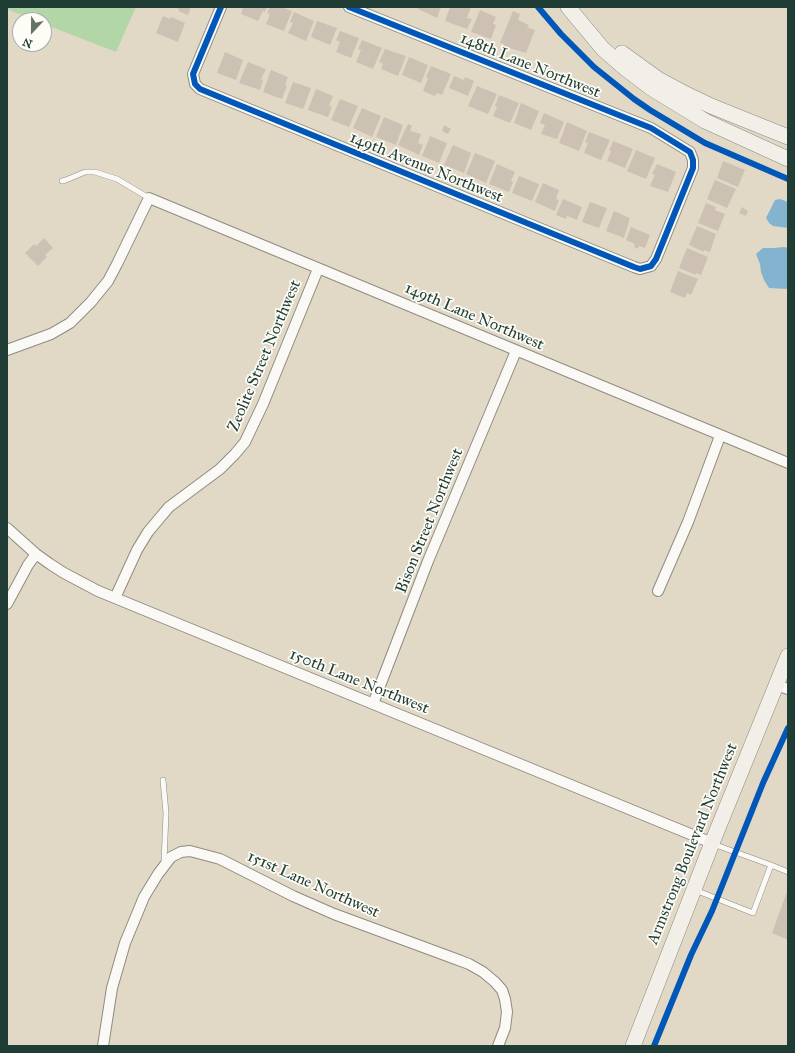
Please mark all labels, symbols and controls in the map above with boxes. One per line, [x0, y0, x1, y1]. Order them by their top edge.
north arrow [12, 12, 52, 52]
street label: 148th Lane Northwest [457, 29, 603, 103]
text: N [21, 35, 34, 50]
street label: 149th Avenue Northwest [347, 128, 505, 208]
street label: Zeolite Street Northwest [224, 277, 306, 435]
street label: 149th Lane Northwest [401, 279, 547, 355]
street label: Bison Street Northwest [392, 446, 468, 596]
street label: 150th Lane Northwest [287, 645, 431, 719]
street label: Armstrong Boulevard Northwest [644, 740, 742, 948]
street label: 151st Lane Northwest [244, 847, 382, 923]

